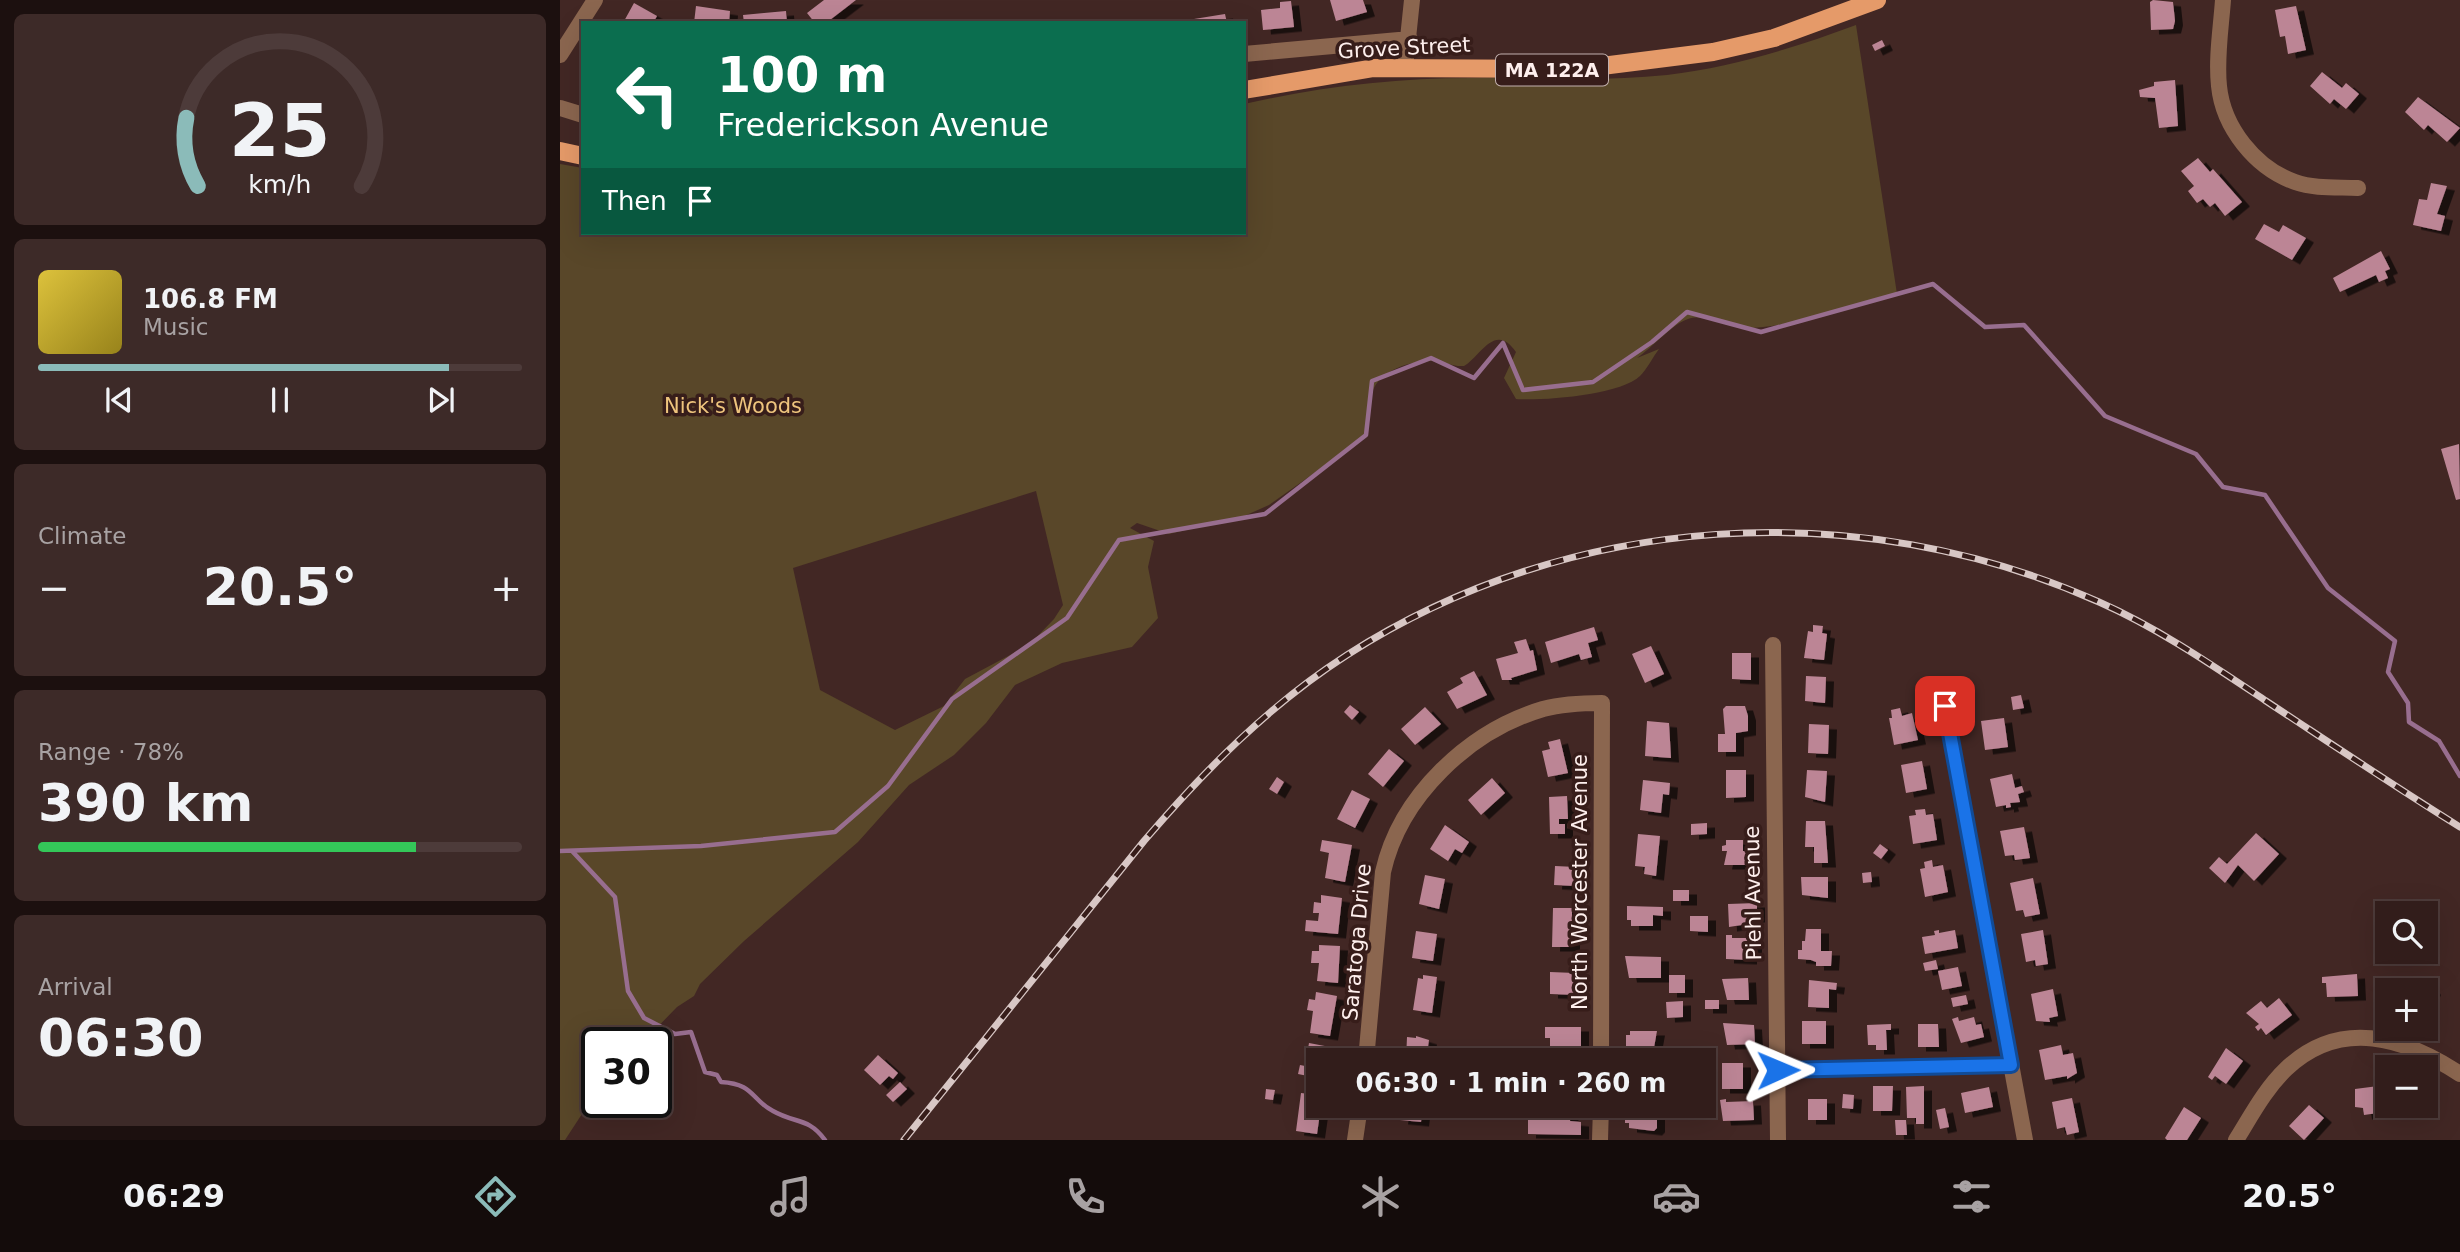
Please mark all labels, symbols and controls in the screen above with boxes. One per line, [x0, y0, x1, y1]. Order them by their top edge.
street label: Grove Street [1337, 33, 1471, 63]
text: 100 m [717, 47, 887, 104]
icon: left [602, 49, 693, 140]
road number: MA 122A [1496, 54, 1608, 86]
text: 25 [229, 88, 331, 173]
text: Frederickson Avenue [717, 106, 1049, 144]
text: km/h [248, 169, 312, 198]
icon: arrive [681, 182, 719, 220]
text: Then [602, 186, 667, 216]
text: 106.8 FM [143, 284, 278, 314]
text: Music [143, 314, 208, 340]
icon: previous [100, 381, 138, 419]
icon: pause [261, 381, 299, 419]
icon: next [422, 381, 460, 419]
park label: Nick's Woods [664, 394, 802, 418]
text: Climate [38, 523, 127, 549]
text: 20.5° [203, 557, 357, 617]
text: − [38, 566, 70, 610]
text: + [490, 566, 522, 610]
pin [1915, 676, 1975, 736]
icon: arrive [1926, 687, 1964, 725]
text: Range · 78% [38, 739, 184, 765]
street label: North Worcester Avenue [1568, 754, 1592, 1010]
text: 390 km [38, 773, 253, 833]
street label: Piehl Avenue [1740, 825, 1766, 961]
street label: Saratoga Drive [1338, 862, 1376, 1022]
map controls [2375, 901, 2438, 1118]
button: search [2375, 901, 2438, 964]
text: Arrival [38, 974, 113, 1000]
button: + [2375, 978, 2438, 1041]
text: 06:30 [38, 1008, 204, 1068]
speed limit sign: 30 [581, 1027, 672, 1118]
position arrow [1741, 1033, 1815, 1107]
button: − [2375, 1055, 2438, 1118]
text: 06:30 · 1 min · 260 m [1356, 1068, 1666, 1098]
icon: directions [471, 1172, 520, 1221]
icon: music [766, 1172, 815, 1221]
icon: phone [1061, 1172, 1110, 1221]
icon: climate [1356, 1172, 1405, 1221]
icon: car [1652, 1172, 1701, 1221]
icon: filters [1947, 1172, 1996, 1221]
text: 06:29 [123, 1177, 225, 1215]
text: 20.5° [2242, 1177, 2337, 1215]

